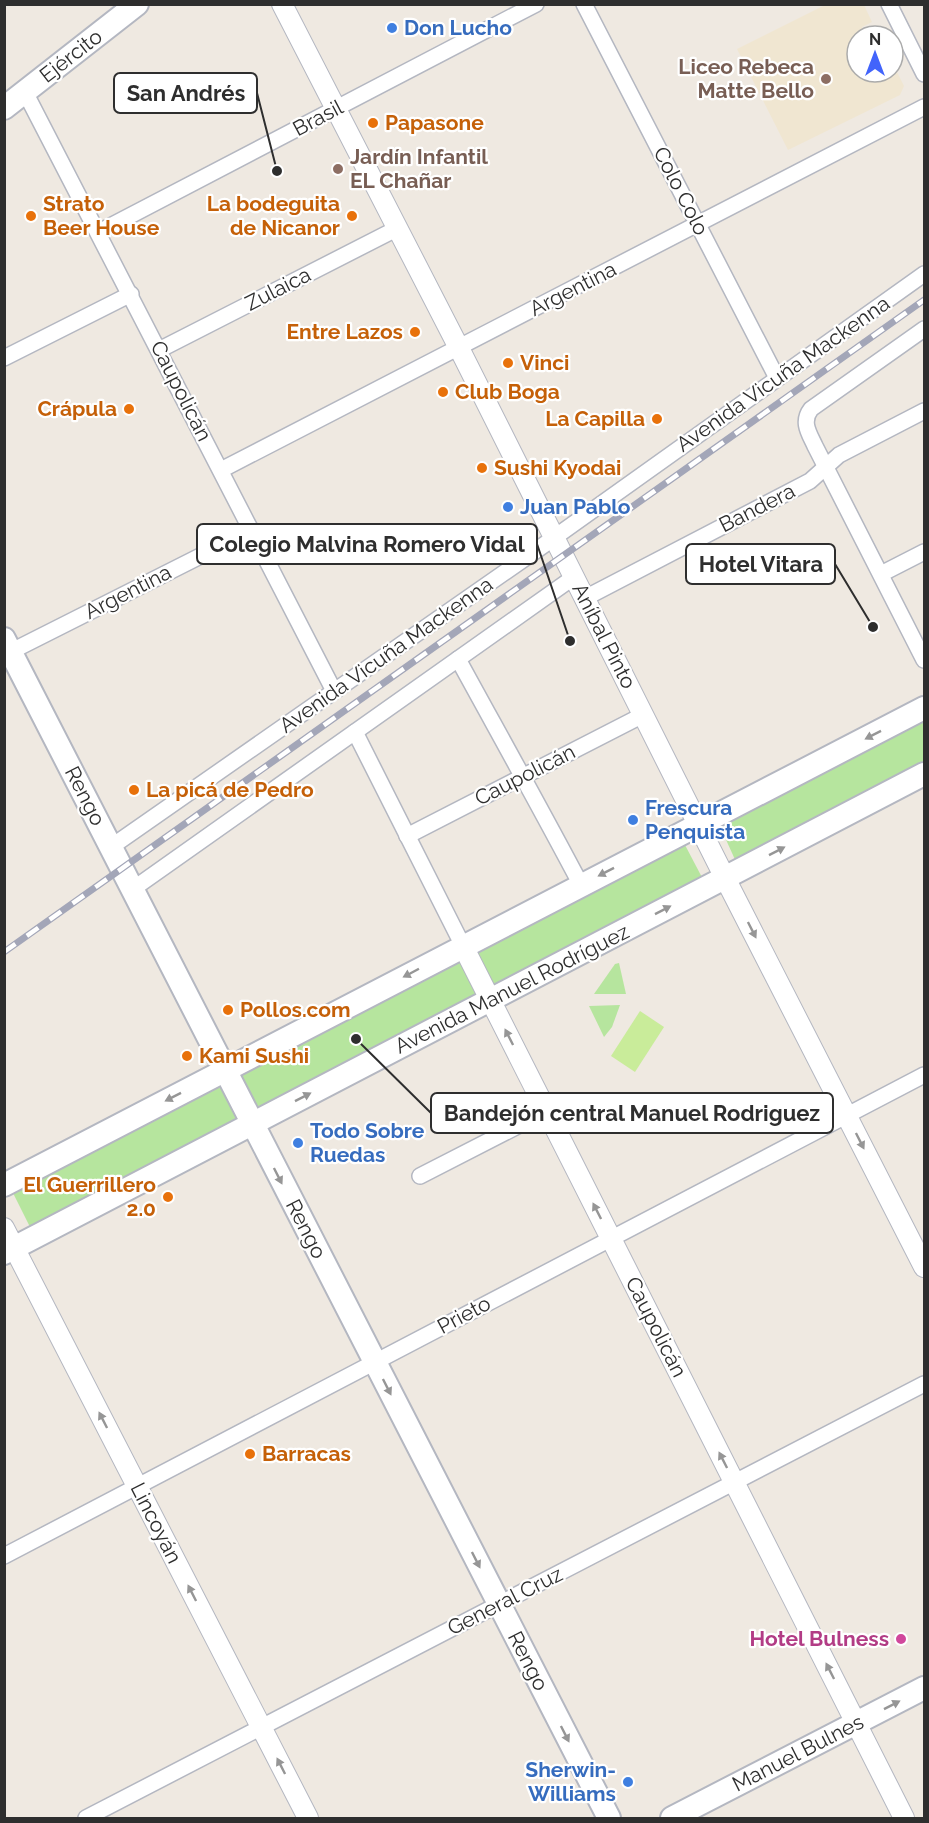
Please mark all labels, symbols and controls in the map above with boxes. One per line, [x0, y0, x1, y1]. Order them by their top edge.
place label: Don Lucho [404, 15, 512, 40]
marker: Don Lucho [385, 21, 399, 35]
street label: Ejército [34, 23, 107, 88]
north arrow [845, 24, 905, 84]
text: N [869, 30, 881, 49]
place label: Liceo Rebeca Matte Bello [678, 54, 814, 103]
marker: Liceo Rebeca Matte Bello [819, 72, 833, 86]
callout: San Andrés [114, 73, 257, 113]
text: San Andrés [127, 80, 245, 106]
street label: Brasil [288, 94, 347, 141]
place label: Papasone [385, 110, 484, 135]
marker: Papasone [366, 116, 380, 130]
street label: Colo Colo [649, 143, 714, 239]
place label: Jardín Infantil EL Chañar [350, 144, 488, 193]
marker: Jardín Infantil EL Chañar [331, 162, 345, 176]
place label: Strato Beer House [43, 191, 160, 240]
place label: La bodeguita de Nicanor [207, 191, 340, 240]
marker: Strato Beer House [24, 209, 38, 223]
marker: La bodeguita de Nicanor [345, 209, 359, 223]
street label: Argentina [525, 256, 620, 321]
street label: Zulaica [241, 262, 315, 316]
street label: Avenida Vicuña Mackenna [671, 290, 894, 457]
place label: Entre Lazos [287, 319, 403, 344]
marker: Entre Lazos [408, 325, 422, 339]
street label: Caupolicán [145, 336, 217, 445]
place label: Vinci [520, 350, 569, 375]
marker: Vinci [501, 356, 515, 370]
place label: Club Boga [455, 379, 560, 404]
marker: Club Boga [436, 385, 450, 399]
place label: Crápula [37, 396, 117, 421]
marker: Crápula [122, 402, 136, 416]
place label: La Capilla [545, 406, 645, 431]
marker: La Capilla [650, 412, 664, 426]
place label: Sushi Kyodai [494, 455, 621, 480]
marker: Sushi Kyodai [475, 461, 489, 475]
street label: Bandera [715, 478, 799, 537]
place label: Juan Pablo [520, 494, 631, 519]
marker: Juan Pablo [501, 500, 515, 514]
callout: Colegio Malvina Romero Vidal [197, 524, 537, 564]
text: Colegio Malvina Romero Vidal [209, 531, 526, 557]
callout: Hotel Vitara [686, 544, 835, 584]
text: Hotel Vitara [699, 551, 823, 577]
street label: Argentina [80, 559, 175, 624]
street label: Avenida Vicuña Mackenna [274, 571, 497, 738]
street label: Aníbal Pinto [567, 579, 642, 693]
one-way arrow [864, 730, 881, 739]
street label: Caupolicán [470, 739, 579, 811]
street label: Rengo [60, 762, 111, 830]
place label: La picá de Pedro [146, 777, 314, 802]
marker: La picá de Pedro [127, 783, 141, 797]
place label: Frescura Penquista [645, 795, 745, 844]
marker: Frescura Penquista [626, 813, 640, 827]
one-way arrow [769, 846, 786, 856]
one-way arrow [597, 867, 615, 877]
one-way arrow [654, 906, 671, 915]
street label: Avenida Manuel Rodríguez [391, 919, 633, 1059]
one-way arrow [747, 922, 757, 939]
one-way arrow [403, 968, 420, 978]
place label: Pollos.com [240, 997, 351, 1022]
marker: Pollos.com [221, 1003, 235, 1017]
one-way arrow [504, 1028, 514, 1045]
place label: Kami Sushi [199, 1043, 309, 1068]
marker: Kami Sushi [180, 1049, 194, 1063]
one-way arrow [164, 1092, 181, 1102]
one-way arrow [295, 1092, 312, 1102]
callout: Bandejón central Manuel Rodriguez [431, 1093, 833, 1133]
text: Bandejón central Manuel Rodriguez [444, 1100, 820, 1126]
place label: Todo Sobre Ruedas [310, 1118, 425, 1167]
one-way arrow [855, 1133, 865, 1150]
marker: Todo Sobre Ruedas [291, 1136, 305, 1150]
one-way arrow [273, 1168, 283, 1185]
place label: El Guerrillero 2.0 [23, 1172, 156, 1221]
marker: El Guerrillero 2.0 [161, 1190, 175, 1204]
street label: Rengo [281, 1195, 332, 1263]
one-way arrow [592, 1202, 602, 1219]
street label: Caupolicán [620, 1272, 692, 1381]
street label: Prieto [433, 1290, 495, 1339]
one-way arrow [382, 1379, 392, 1396]
one-way arrow [98, 1411, 108, 1428]
place label: Barracas [262, 1441, 351, 1466]
marker: Barracas [243, 1447, 257, 1461]
one-way arrow [719, 1451, 728, 1468]
street label: Lincoyán [125, 1478, 187, 1567]
one-way arrow [471, 1552, 481, 1569]
street label: General Cruz [443, 1561, 566, 1640]
one-way arrow [187, 1584, 197, 1601]
place label: Hotel Bulness [749, 1626, 889, 1651]
street label: Rengo [503, 1627, 554, 1695]
marker: Hotel Bulness [894, 1632, 908, 1646]
one-way arrow [825, 1662, 835, 1679]
one-way arrow [883, 1700, 900, 1710]
street label: Manuel Bulnes [728, 1709, 868, 1796]
one-way arrow [560, 1725, 570, 1742]
place label: Sherwin- Williams [525, 1757, 616, 1806]
one-way arrow [276, 1758, 286, 1775]
marker: Sherwin- Williams [621, 1775, 635, 1789]

